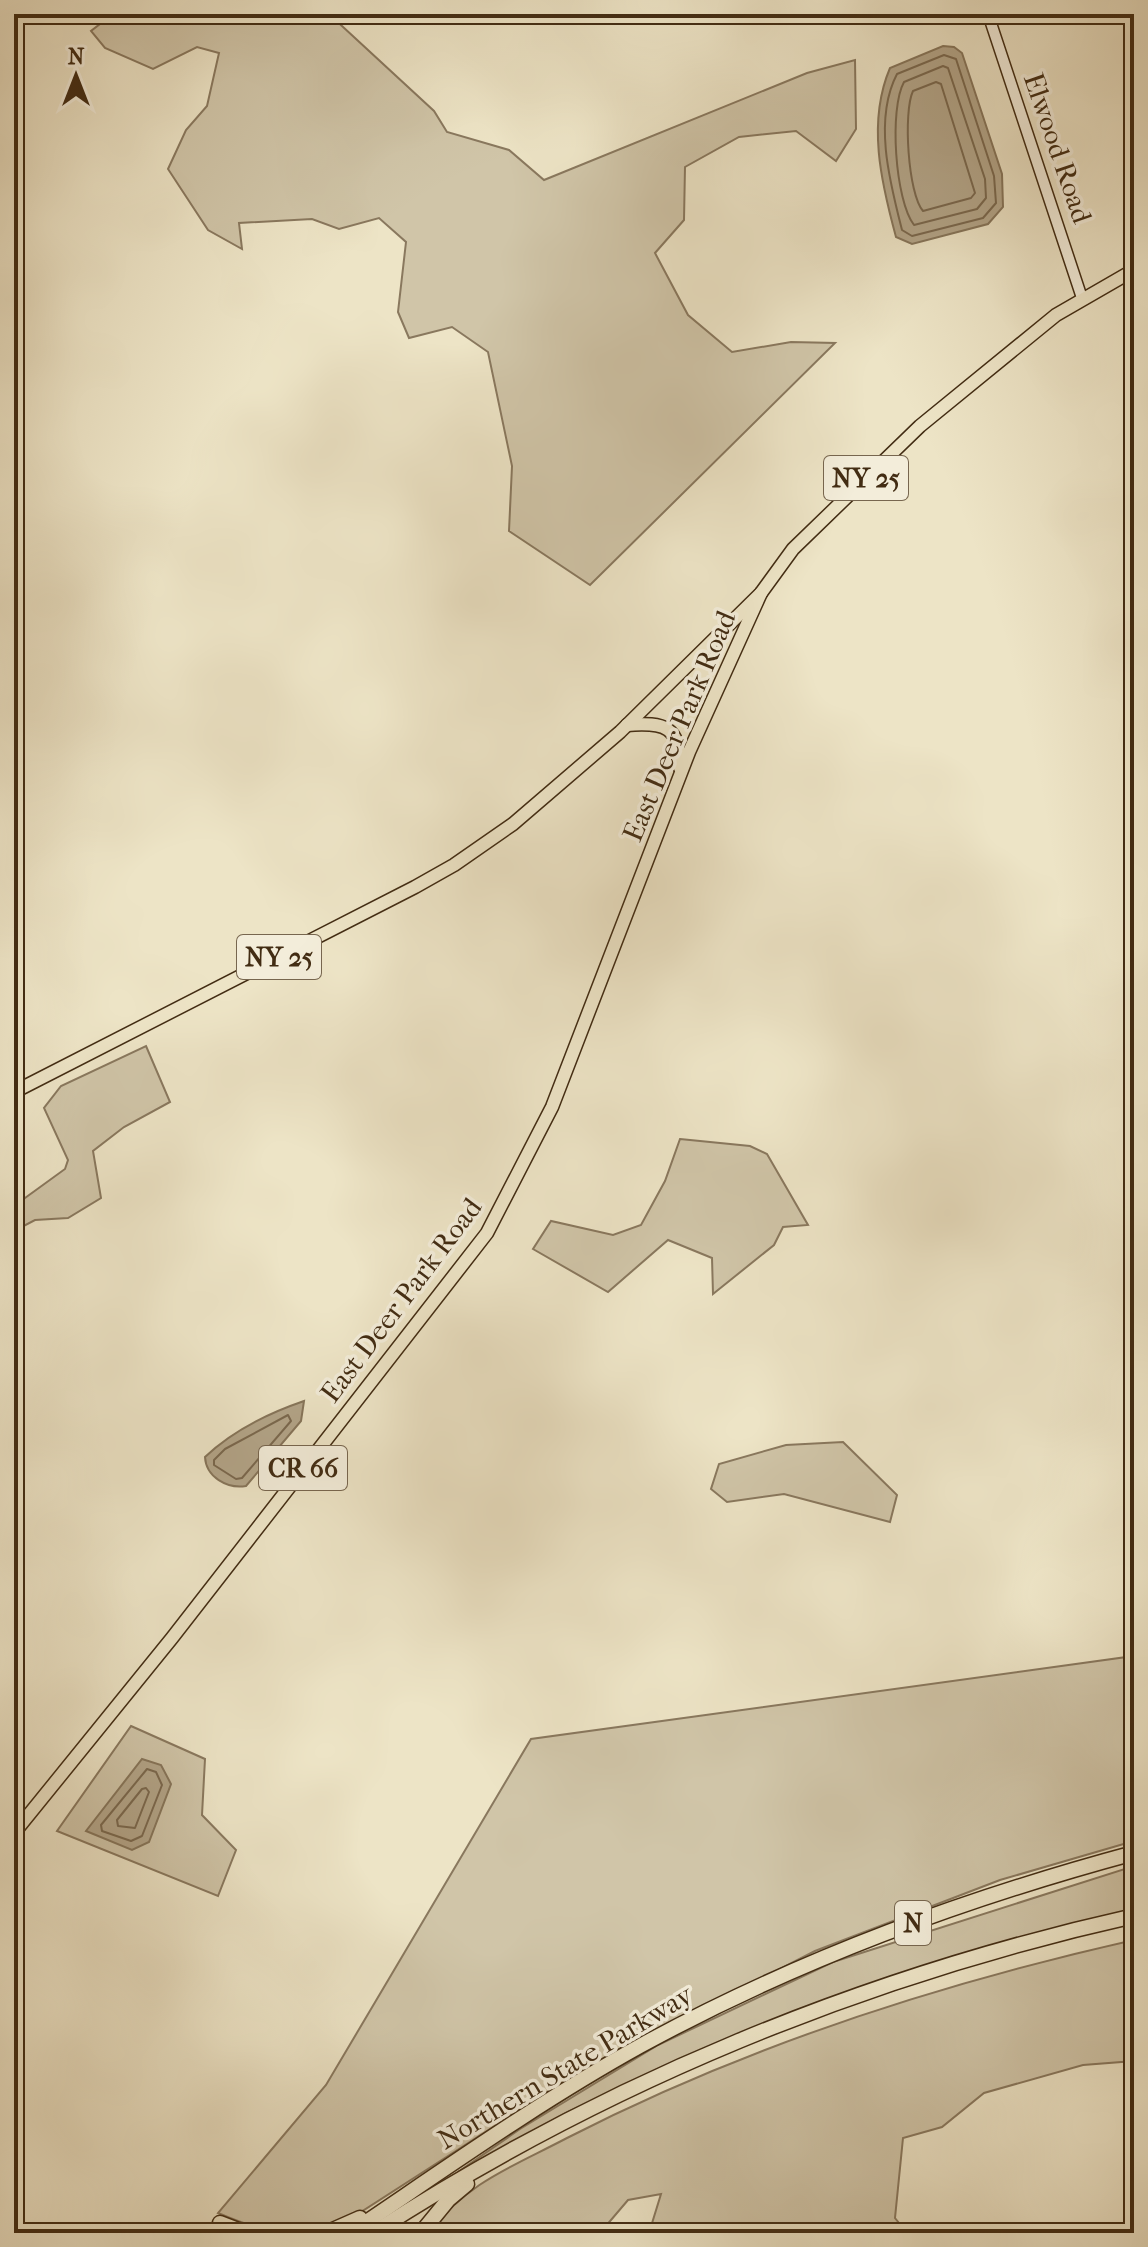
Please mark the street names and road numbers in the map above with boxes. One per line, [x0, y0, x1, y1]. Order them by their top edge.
street label: Elwood Road [1017, 68, 1099, 228]
road number: NY 25 [824, 456, 908, 500]
street label: East Deer Park Road [615, 605, 743, 846]
road number: NY 25 [237, 935, 321, 979]
street label: East Deer Park Road [313, 1191, 489, 1409]
road number: CR 66 [259, 1446, 347, 1490]
road number: N [895, 1901, 931, 1945]
street label: Northern State Parkway [432, 1977, 699, 2156]

